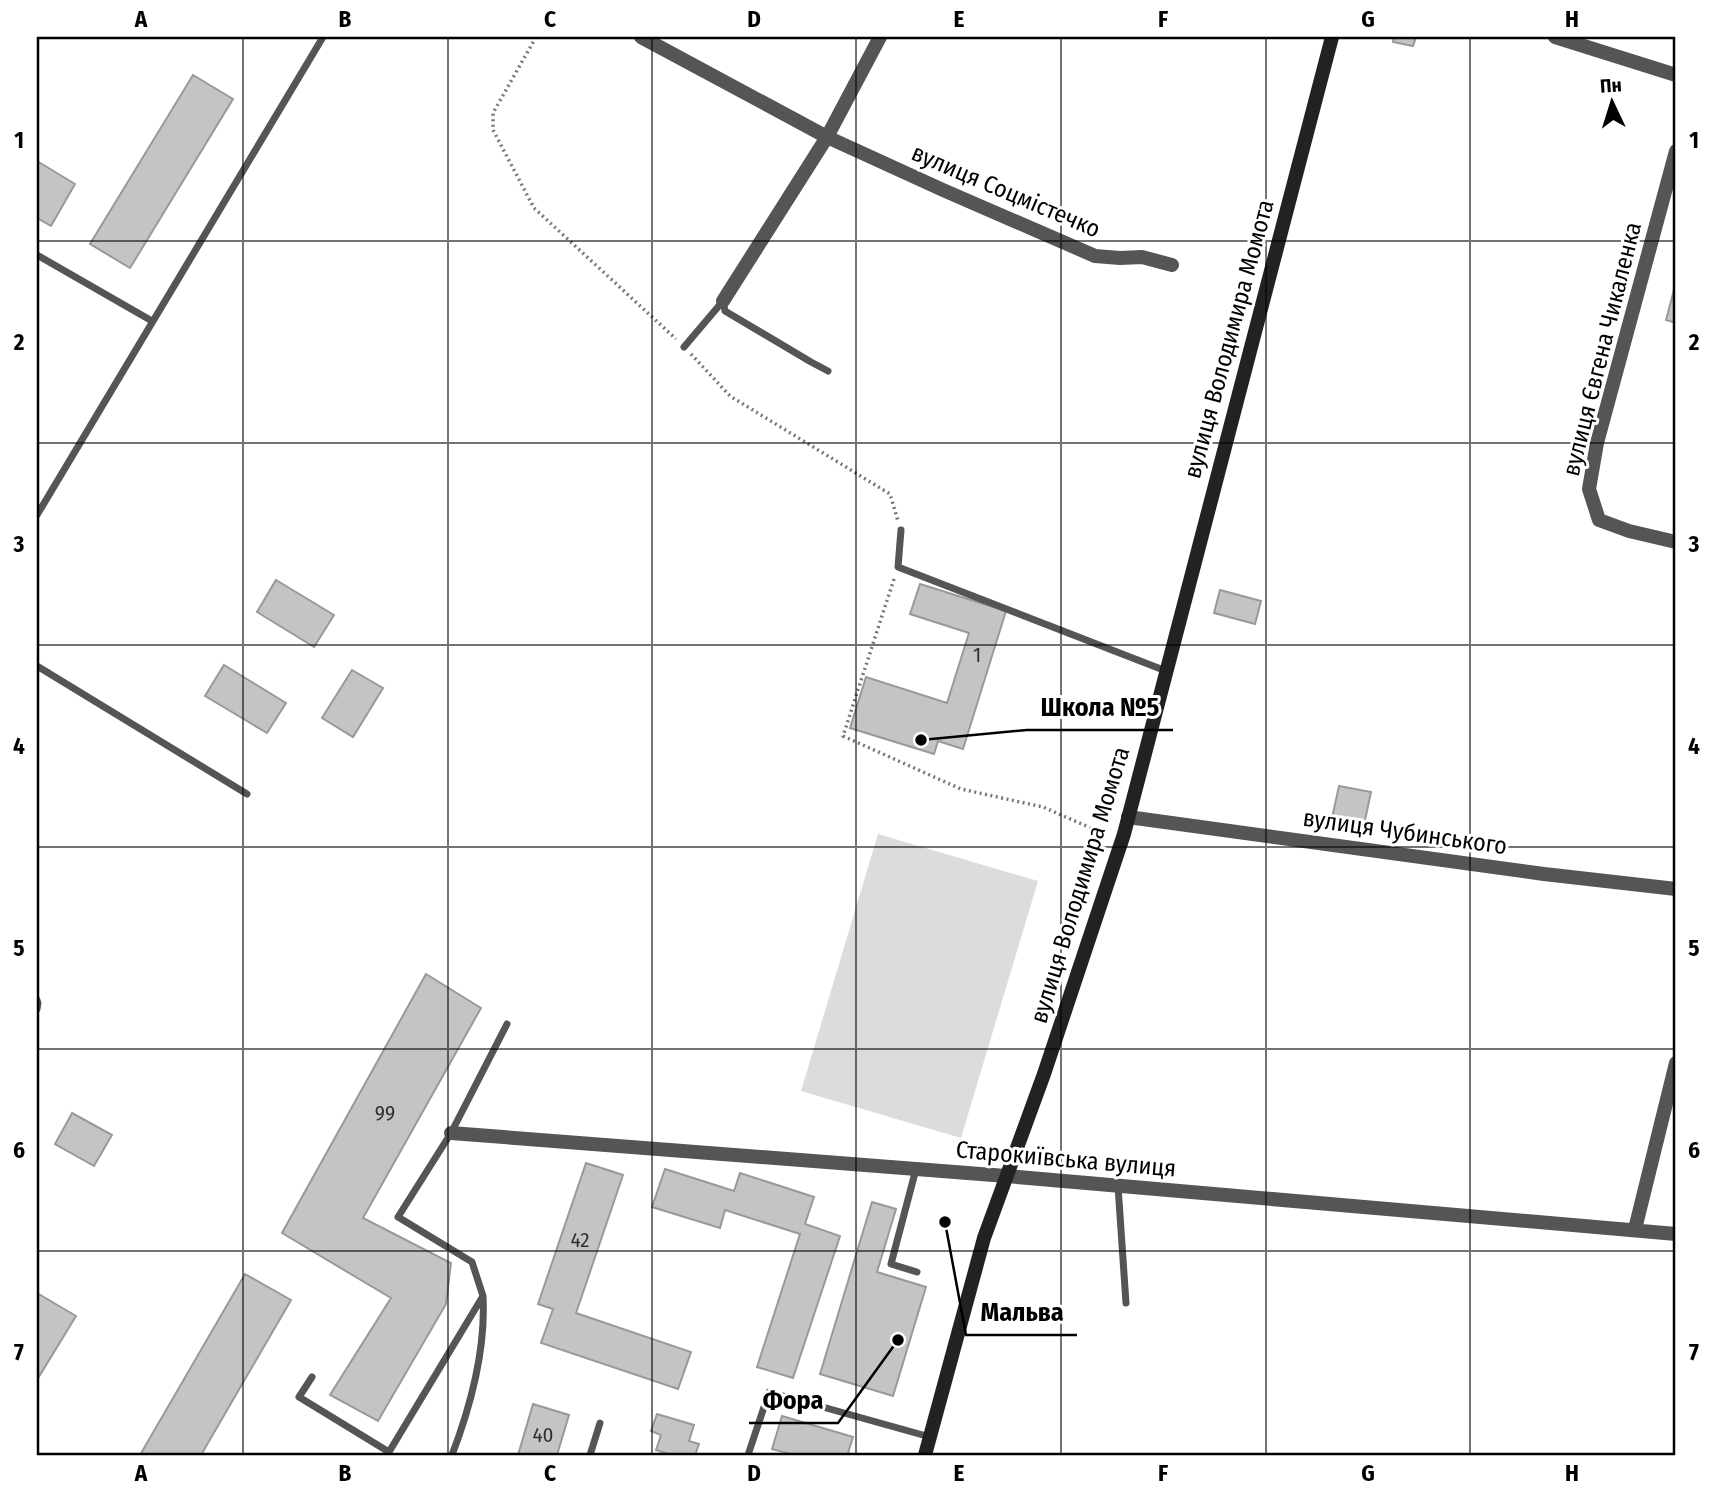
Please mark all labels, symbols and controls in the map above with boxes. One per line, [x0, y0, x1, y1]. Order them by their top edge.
text: A [134, 5, 148, 33]
text: B [339, 5, 352, 33]
text: C [544, 5, 556, 33]
text: D [747, 5, 761, 33]
text: E [954, 5, 965, 33]
text: F [1158, 5, 1168, 33]
text: G [1361, 5, 1375, 33]
text: H [1565, 5, 1579, 33]
north arrow [1576, 66, 1646, 136]
text: Пн [1599, 73, 1622, 98]
text: 1 [14, 126, 24, 154]
text: 1 [1689, 126, 1699, 154]
street label: вулиця Соцмістечко [907, 139, 1105, 243]
street label: вулиця Володимира Момота [1178, 197, 1280, 481]
street label: вулиця Євгена Чикаленка [1557, 219, 1647, 479]
text: 2 [13, 328, 25, 356]
text: 2 [1688, 328, 1700, 356]
text: 3 [13, 530, 25, 558]
text: 3 [1688, 530, 1700, 558]
house number: 1 [973, 642, 981, 668]
callout: Школа №5 [1027, 683, 1173, 730]
text: Школа №5 [1041, 692, 1160, 723]
text: 4 [13, 732, 25, 760]
text: 4 [1688, 732, 1700, 760]
street label: вулиця Володимира Момота [1025, 744, 1135, 1026]
street label: вулиця Чубинського [1301, 804, 1509, 860]
text: 5 [13, 934, 25, 962]
text: 5 [1688, 934, 1700, 962]
house number: 99 [375, 1100, 395, 1126]
street label: Старокиївська вулиця [955, 1135, 1177, 1183]
text: 6 [13, 1136, 25, 1164]
text: 6 [1688, 1136, 1700, 1164]
house number: 42 [570, 1227, 590, 1253]
callout: Мальва [966, 1288, 1077, 1335]
text: Мальва [980, 1297, 1064, 1328]
text: 7 [14, 1338, 24, 1366]
text: 7 [1689, 1338, 1699, 1366]
callout: Фора [749, 1376, 838, 1423]
text: Фора [763, 1385, 823, 1416]
house number: 40 [532, 1422, 554, 1448]
text: A [134, 1459, 148, 1487]
text: B [339, 1459, 352, 1487]
text: C [544, 1459, 556, 1487]
text: D [747, 1459, 761, 1487]
text: E [954, 1459, 965, 1487]
text: F [1158, 1459, 1168, 1487]
text: G [1361, 1459, 1375, 1487]
text: H [1565, 1459, 1579, 1487]

